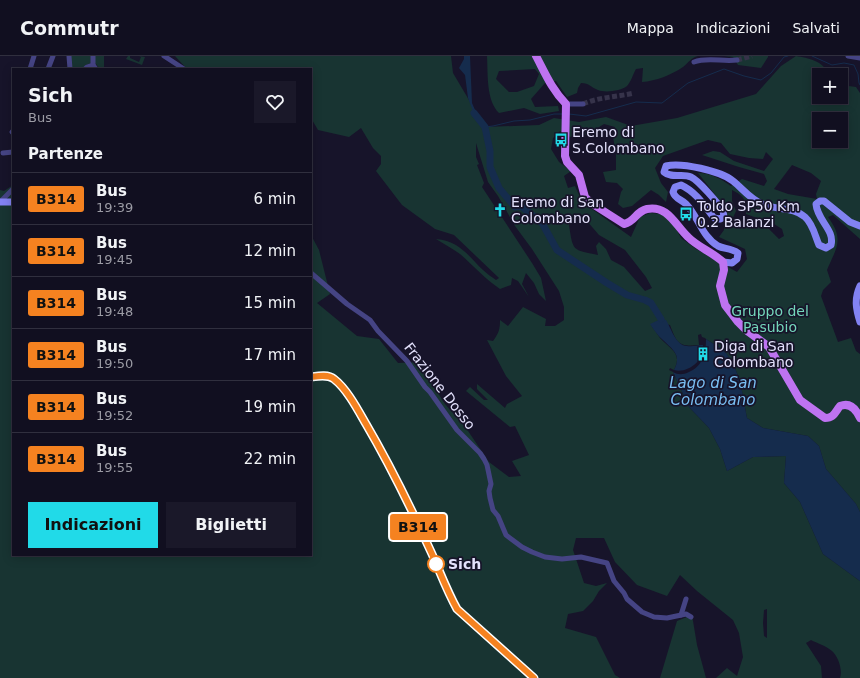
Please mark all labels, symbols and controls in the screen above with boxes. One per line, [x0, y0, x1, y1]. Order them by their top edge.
text: Commutr [20, 17, 119, 39]
text: Mappa [627, 20, 674, 36]
text: Indicazioni [696, 20, 770, 36]
text: Salvati [792, 20, 840, 36]
map controls [812, 68, 848, 148]
button: + [812, 68, 848, 104]
button: heart [254, 81, 296, 123]
text: Sich [28, 84, 73, 106]
text: Bus [28, 110, 52, 125]
button: − [812, 112, 848, 148]
place label: Eremo di S.Colombano [572, 124, 665, 156]
bus stop icon: Eremo di S.Colombano [553, 132, 569, 148]
text: Partenze [28, 145, 103, 163]
text: Bus [96, 182, 127, 200]
text: 6 min [253, 190, 296, 208]
text: B314 [36, 191, 76, 207]
place label: Eremo di San Colombano [511, 194, 604, 226]
place label: Toldo SP50 Km 0.2 Balanzi [696, 198, 800, 230]
text: 19:39 [96, 200, 133, 215]
church icon: Eremo di San Colombano [492, 202, 508, 218]
bus stop icon: Toldo SP50 Km 0.2 Balanzi [678, 206, 694, 222]
text: Bus [96, 234, 127, 252]
text: 12 min [244, 242, 296, 260]
text: B314 [36, 243, 76, 259]
text: 19:45 [96, 252, 133, 267]
text: Bus [96, 286, 127, 304]
text: 15 min [244, 294, 296, 312]
text: B314 [36, 295, 76, 311]
park label: Gruppo del Pasubio [731, 303, 809, 335]
text: 19:48 [96, 304, 133, 319]
text: Bus [96, 338, 127, 356]
place label: Diga di San Colombano [714, 338, 794, 370]
street label: Frazione Dosso [401, 339, 479, 433]
text: 17 min [244, 346, 296, 364]
building icon: Diga di San Colombano [695, 346, 711, 362]
text: B314 [36, 347, 76, 363]
text: 19:50 [96, 356, 133, 371]
water label: Lago di San Colombano [669, 374, 757, 409]
text: Bus [96, 390, 127, 408]
text: 19 min [244, 398, 296, 416]
text: B314 [36, 399, 76, 415]
text: 19:52 [96, 408, 133, 423]
text: Bus [96, 442, 127, 460]
text: 22 min [244, 450, 296, 468]
text: B314 [36, 451, 76, 467]
text: 19:55 [96, 460, 133, 475]
button: Indicazioni [28, 502, 158, 548]
button: Biglietti [166, 502, 296, 548]
line badge: B314 [390, 514, 446, 540]
text: B314 [398, 519, 438, 535]
marker: Sich [427, 555, 445, 573]
place label: Sich [448, 556, 481, 572]

